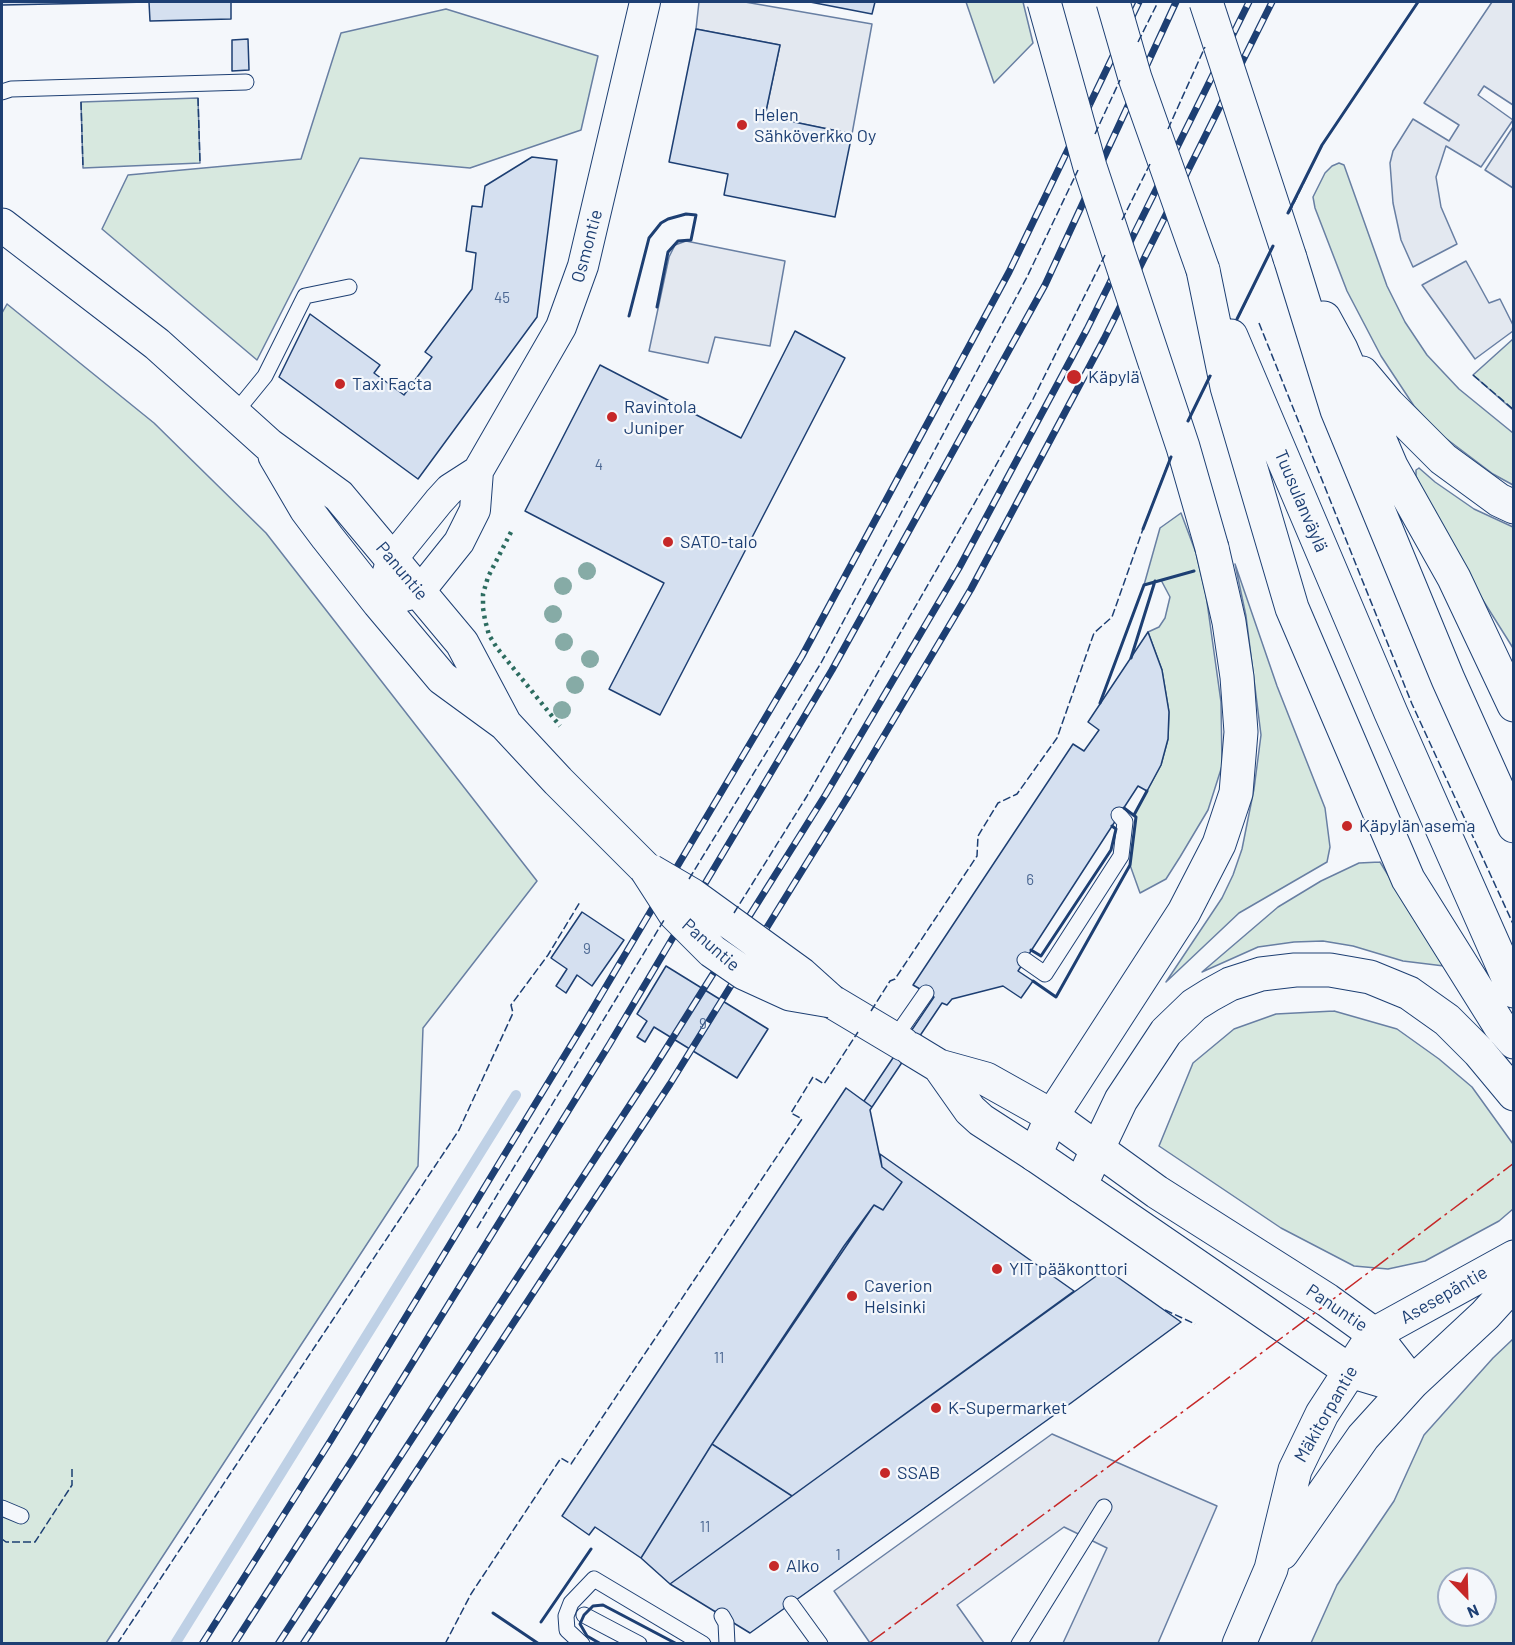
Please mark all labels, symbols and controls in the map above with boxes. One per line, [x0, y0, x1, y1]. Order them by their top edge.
place label: Helen Sähköverkko Oy [754, 104, 876, 146]
marker: Helen Sähköverkko Oy [735, 118, 749, 132]
street label: Osmontie [567, 207, 607, 285]
house number: 45 [494, 289, 510, 307]
place label: Käpylä [1088, 366, 1140, 388]
marker: Käpylä [1065, 368, 1083, 386]
place label: Taxi Facta [352, 373, 432, 395]
marker: Taxi Facta [333, 377, 347, 391]
place label: Ravintola Juniper [624, 396, 696, 438]
marker: Ravintola Juniper [605, 410, 619, 424]
street label: Tuusulanväylä [1270, 447, 1332, 555]
house number: 4 [595, 456, 603, 474]
place label: SATO-talo [680, 531, 758, 553]
marker: SATO-talo [661, 535, 675, 549]
street label: Panuntie [371, 537, 433, 605]
place label: Käpylän asema [1359, 815, 1475, 837]
marker: Käpylän asema [1340, 819, 1354, 833]
house number: 6 [1026, 871, 1034, 889]
street label: Panuntie [678, 914, 744, 976]
house number: 9 [583, 940, 591, 958]
house number: 9 [699, 1015, 707, 1033]
place label: YIT pääkonttori [1009, 1258, 1128, 1280]
street label: Asesepäntie [1397, 1261, 1491, 1329]
marker: YIT pääkonttori [990, 1262, 1004, 1276]
place label: Caverion Helsinki [864, 1275, 932, 1318]
street label: Panuntie [1302, 1280, 1372, 1336]
marker: Caverion Helsinki [845, 1289, 859, 1303]
house number: 11 [714, 1349, 724, 1367]
street label: Mäkitorpantie [1290, 1362, 1362, 1466]
place label: K-Supermarket [948, 1397, 1067, 1419]
marker: K-Supermarket [929, 1401, 943, 1415]
place label: SSAB [897, 1462, 940, 1484]
marker: SSAB [878, 1466, 892, 1480]
house number: 11 [700, 1518, 710, 1536]
house number: 1 [835, 1546, 841, 1564]
place label: Alko [786, 1555, 820, 1577]
marker: Alko [767, 1559, 781, 1573]
north arrow [1437, 1567, 1497, 1627]
text: N [1465, 1601, 1482, 1623]

